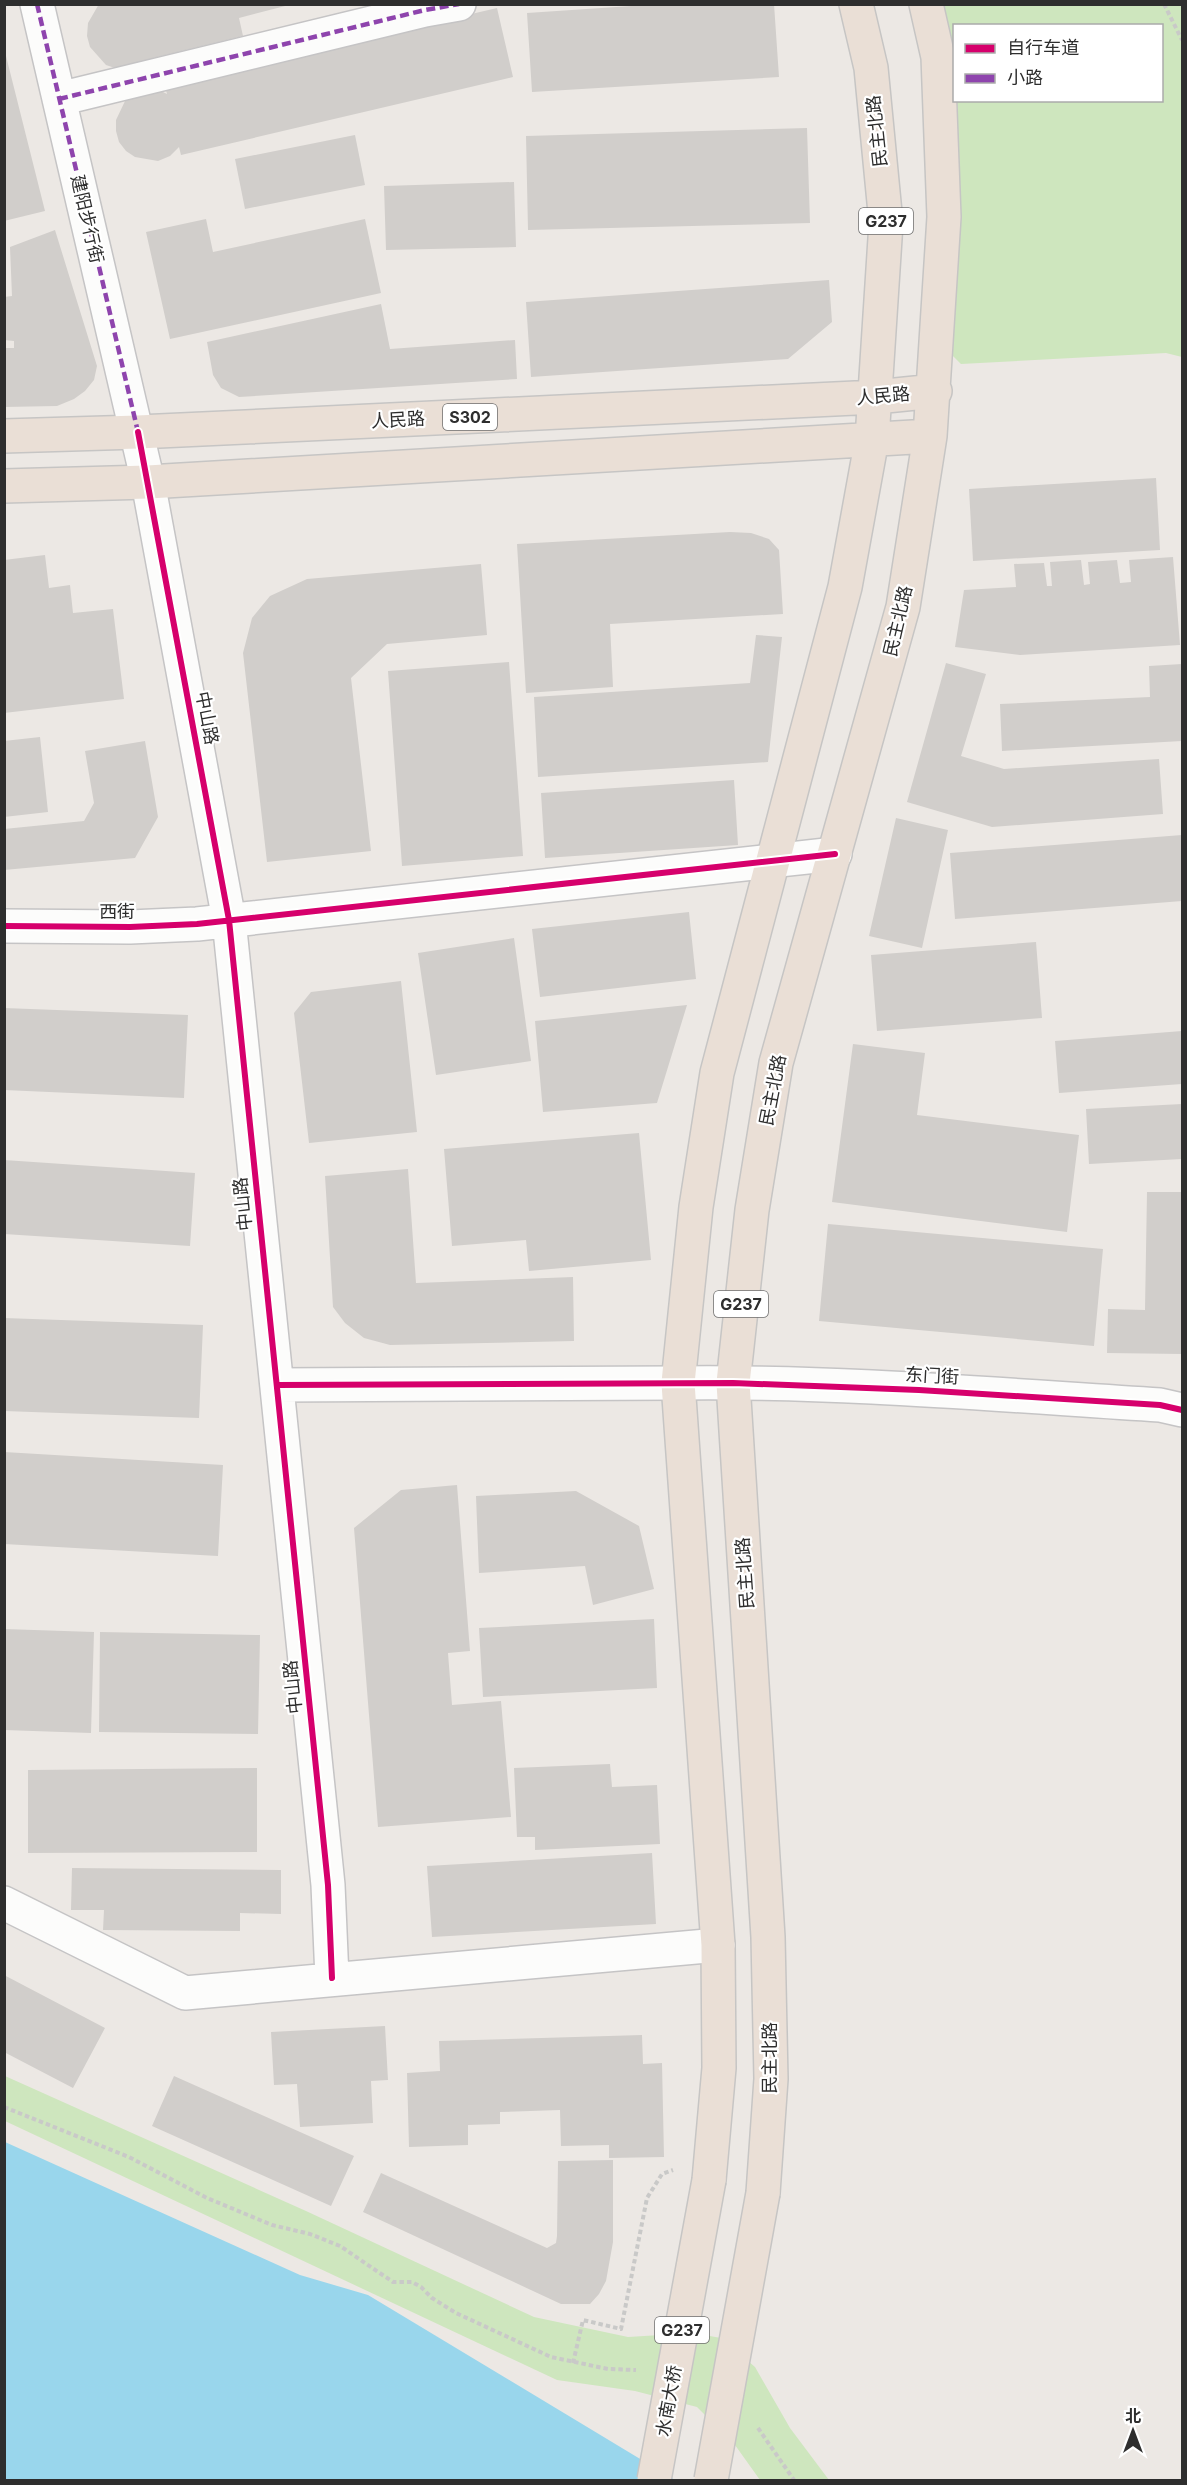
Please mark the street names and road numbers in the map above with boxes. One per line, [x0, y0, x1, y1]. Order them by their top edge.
street label: 民主北路 [862, 94, 891, 168]
street label: 建阳步行街 [67, 173, 108, 265]
road number: G237 [859, 208, 913, 234]
street label: 人民路 [855, 383, 911, 408]
road number: S302 [443, 404, 497, 430]
street label: 人民路 [370, 408, 425, 431]
street label: 民主北路 [879, 583, 916, 658]
street label: 中山路 [192, 689, 223, 746]
street label: 西街 [99, 901, 135, 922]
street label: 民主北路 [755, 1053, 790, 1127]
street label: 中山路 [229, 1176, 256, 1232]
road number: G237 [714, 1291, 768, 1317]
street label: 东门街 [905, 1364, 960, 1387]
street label: 民主北路 [732, 1536, 757, 1610]
street label: 中山路 [279, 1659, 306, 1715]
street label: 民主北路 [759, 2022, 780, 2094]
road number: G237 [655, 2317, 709, 2343]
street label: 水南大桥 [652, 2364, 685, 2438]

